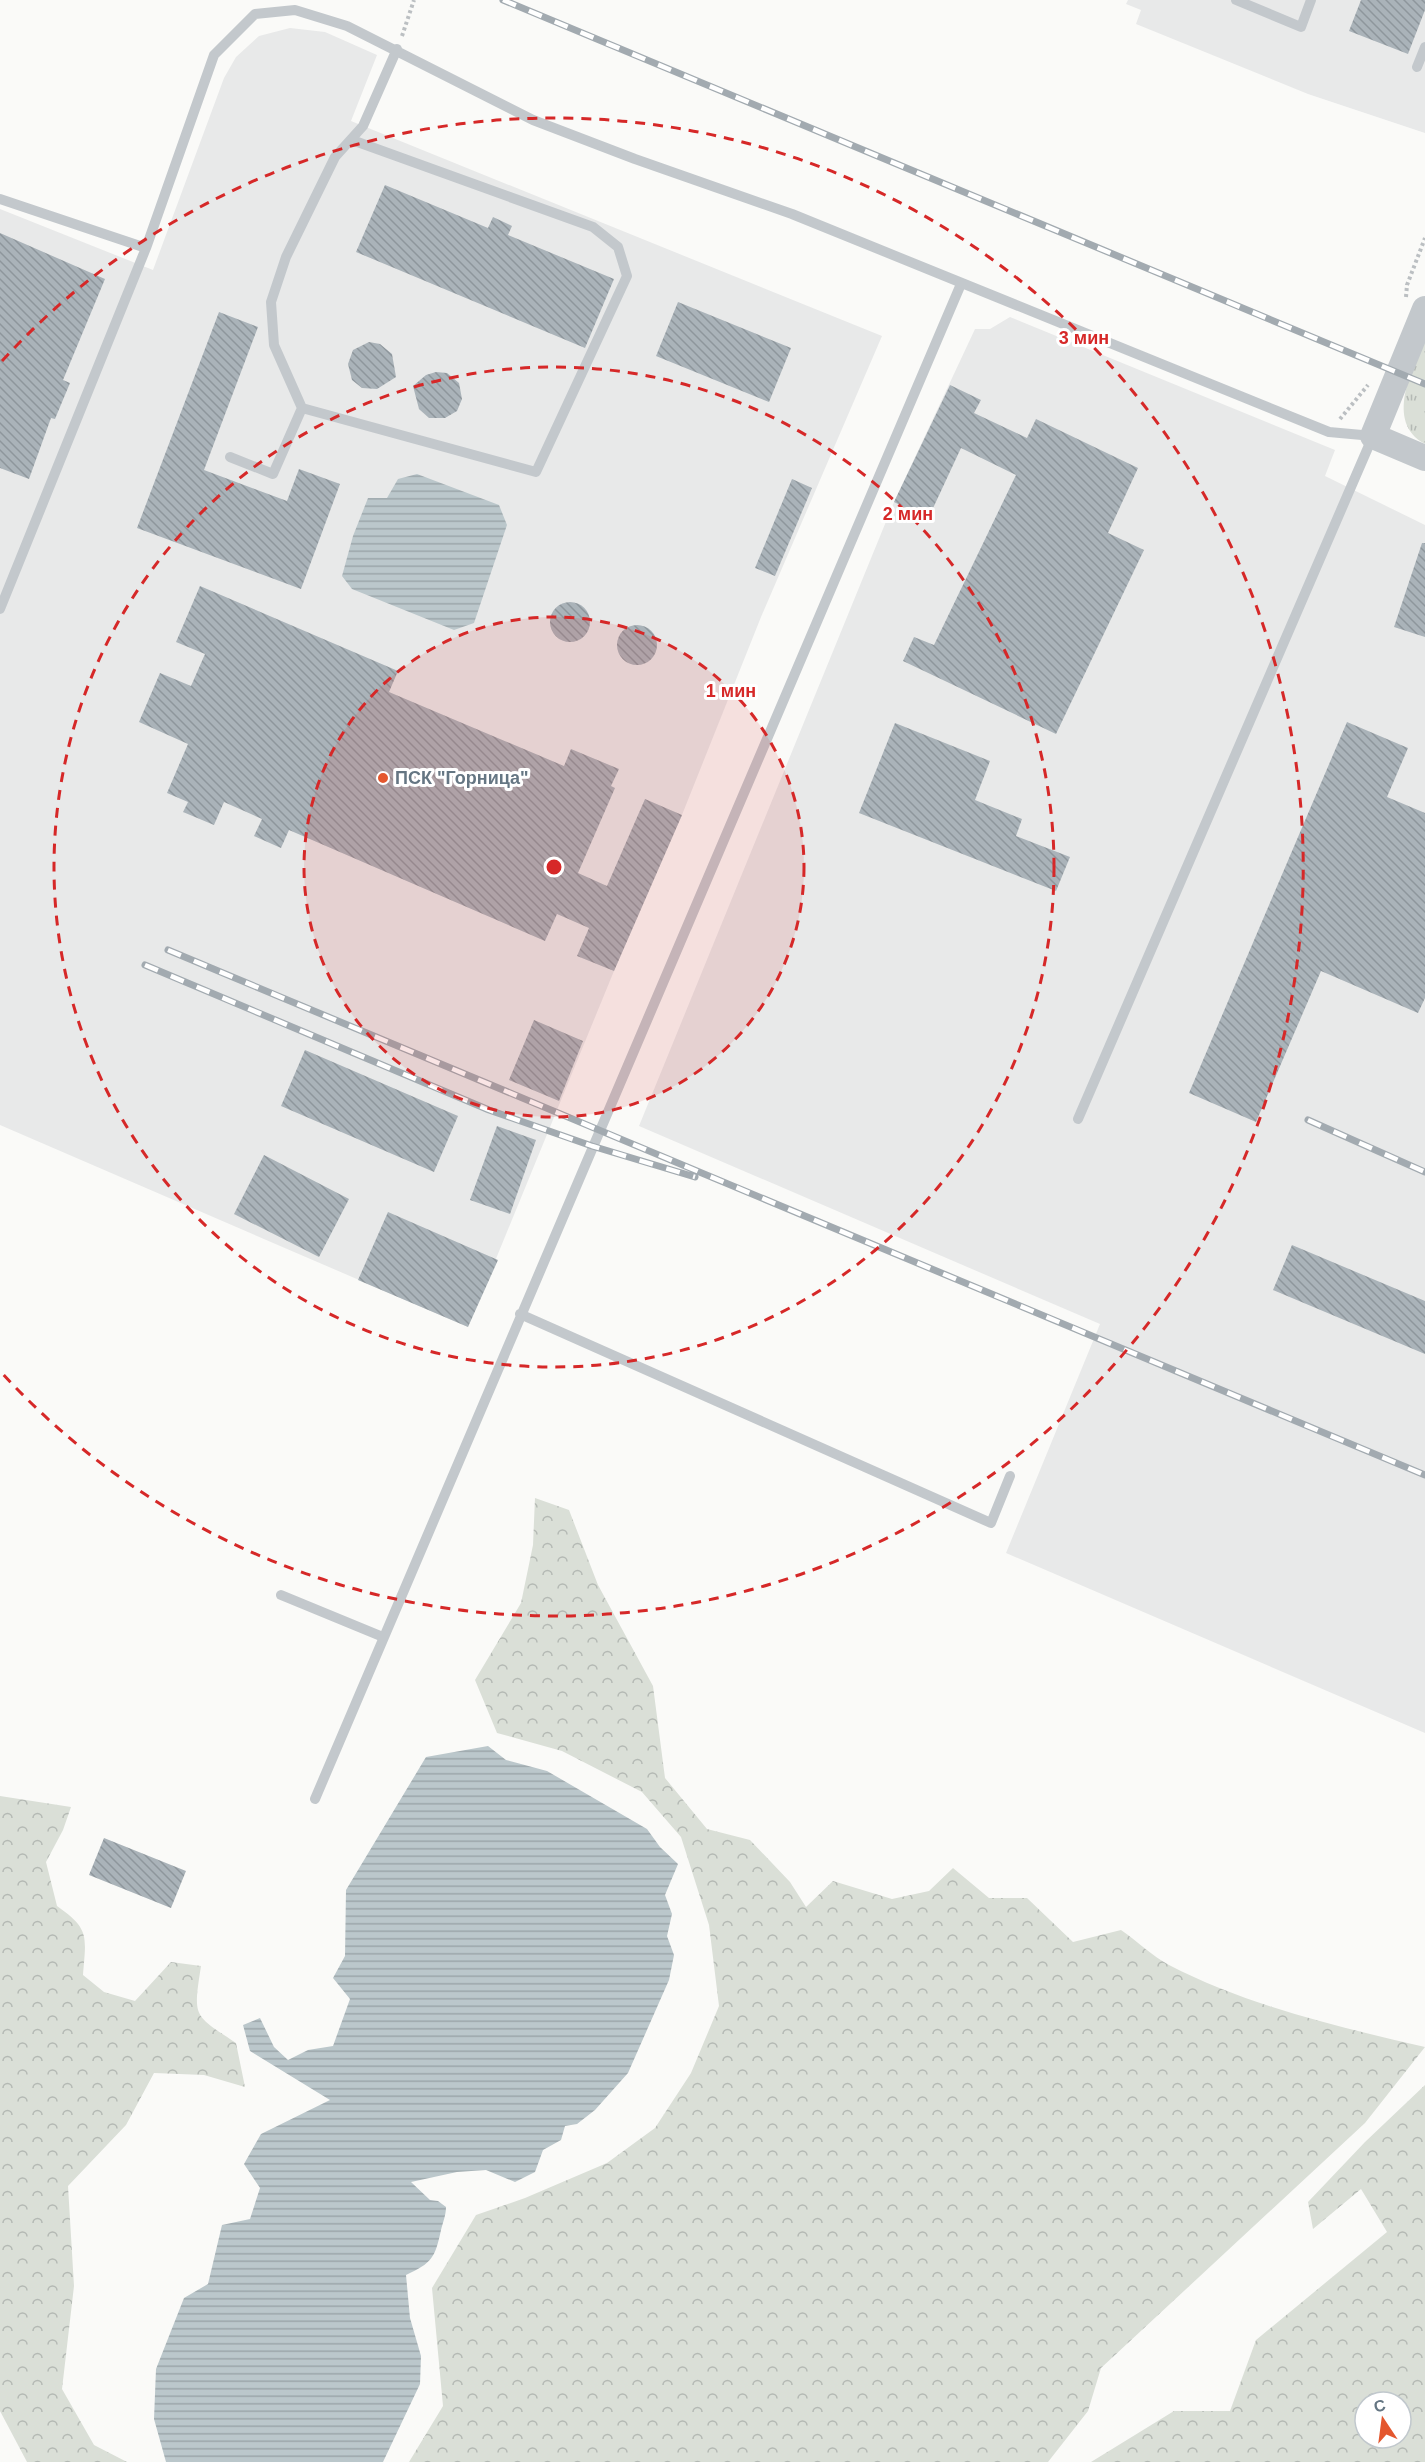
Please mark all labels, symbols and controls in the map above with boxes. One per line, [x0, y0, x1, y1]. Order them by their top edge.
text: 3 мин [1059, 328, 1109, 348]
text: 2 мин [883, 504, 933, 524]
text: 1 мин [706, 681, 756, 701]
place label: ПСК "Горница" [395, 768, 529, 788]
marker: ПСК "Горница" [376, 771, 390, 785]
centre of rings [544, 857, 564, 877]
north arrow [1353, 2390, 1413, 2450]
text: С [1372, 2396, 1388, 2415]

